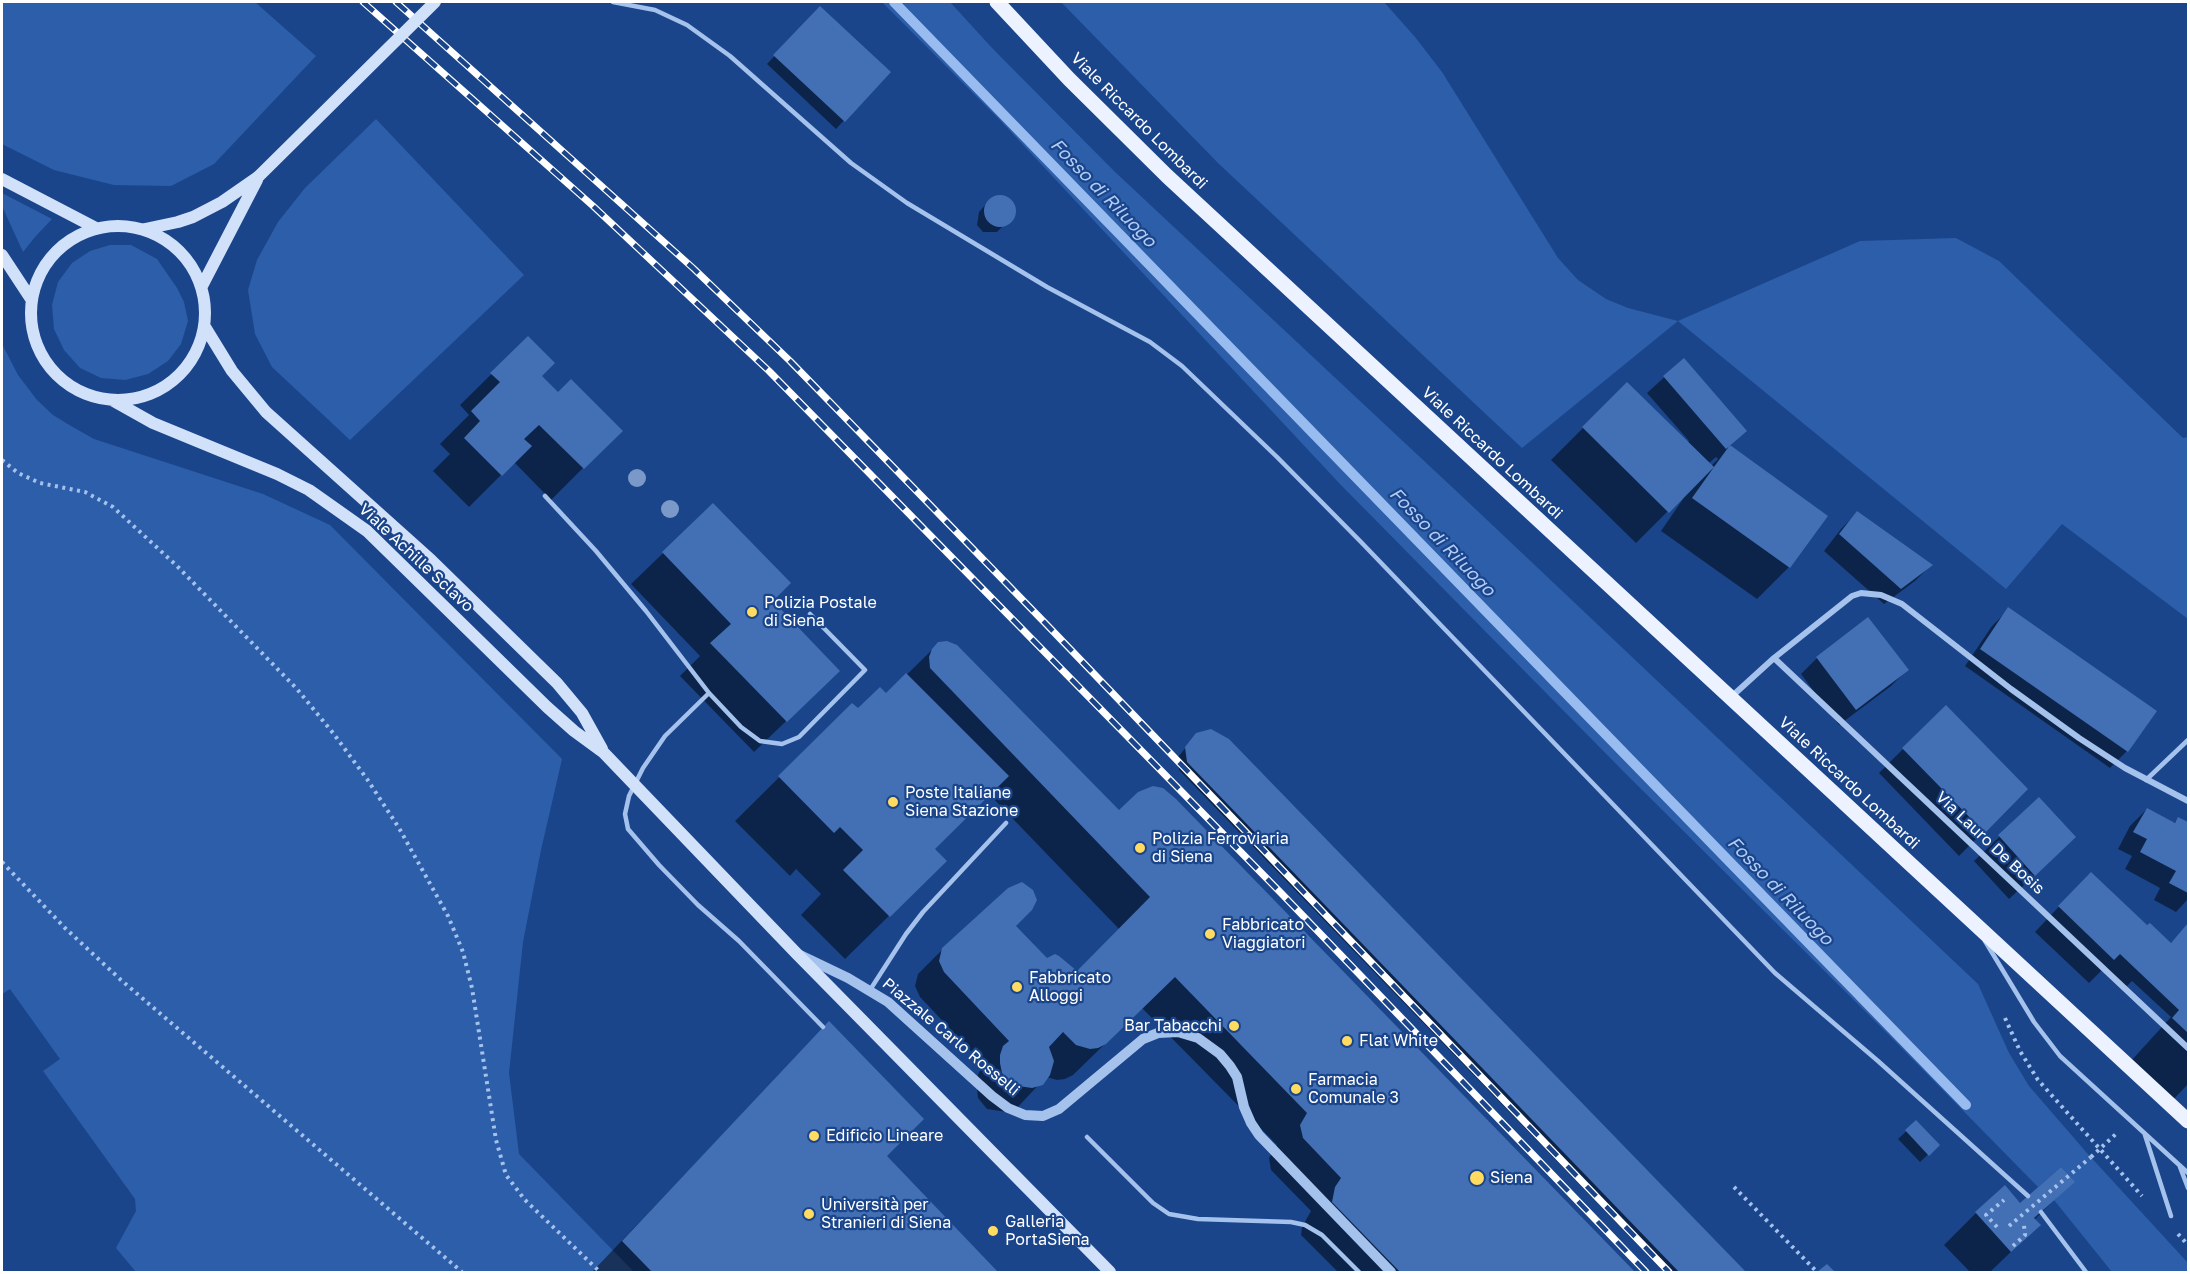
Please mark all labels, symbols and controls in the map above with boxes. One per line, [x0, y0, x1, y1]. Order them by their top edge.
street label: Viale Riccardo Lombardi [1067, 49, 1211, 193]
water label: Fosso di Riluogo [1046, 134, 1160, 252]
street label: Viale Riccardo Lombardi [1418, 383, 1566, 523]
water label: Fosso di Riluogo [1385, 483, 1499, 601]
street label: Viale Achille Sclavo [355, 500, 477, 616]
place label: Polizia Postale di Siena [764, 593, 877, 631]
marker: Polizia Postale di Siena [745, 605, 759, 619]
street label: Viale Riccardo Lombardi [1775, 713, 1923, 853]
place label: Poste Italiane Siena Stazione [905, 783, 1018, 821]
street label: Via Lauro De Bosis [1932, 788, 2048, 898]
marker: Poste Italiane Siena Stazione [886, 795, 900, 809]
place label: Polizia Ferroviaria di Siena [1152, 829, 1289, 867]
water label: Fosso di Riluogo [1723, 832, 1837, 950]
marker: Polizia Ferroviaria di Siena [1133, 841, 1147, 855]
place label: Fabbricato Viaggiatori [1222, 915, 1305, 953]
marker: Fabbricato Viaggiatori [1203, 927, 1217, 941]
place label: Fabbricato Alloggi [1029, 968, 1111, 1006]
street label: Piazzale Carlo Rosselli [878, 974, 1024, 1100]
marker: Fabbricato Alloggi [1010, 980, 1024, 994]
place label: Bar Tabacchi [1124, 1016, 1222, 1036]
marker: Bar Tabacchi [1227, 1019, 1241, 1033]
place label: Flat White [1359, 1031, 1438, 1051]
marker: Flat White [1340, 1034, 1354, 1048]
place label: Farmacia Comunale 3 [1308, 1070, 1399, 1108]
marker: Farmacia Comunale 3 [1289, 1082, 1303, 1096]
place label: Edificio Lineare [826, 1126, 943, 1146]
marker: Edificio Lineare [807, 1129, 821, 1143]
place label: Siena [1490, 1168, 1533, 1188]
marker: Siena [1468, 1169, 1486, 1187]
place label: Università per Stranieri di Siena [821, 1195, 951, 1233]
marker: Università per Stranieri di Siena [802, 1207, 816, 1221]
place label: Galleria PortaSiena [1005, 1212, 1090, 1250]
marker: Galleria PortaSiena [986, 1224, 1000, 1238]

